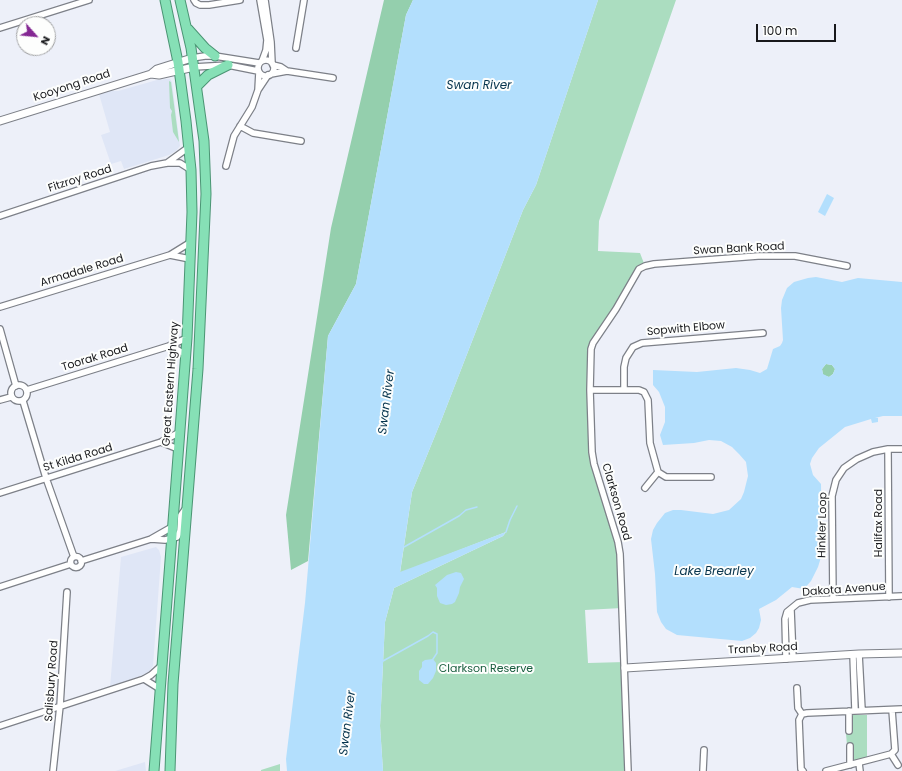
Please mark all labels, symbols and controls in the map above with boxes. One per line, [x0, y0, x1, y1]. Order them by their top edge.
north arrow [16, 16, 56, 56]
scale bar [758, 16, 838, 42]
text: 100 m [763, 22, 797, 39]
text: N [37, 34, 55, 48]
street label: Kooyong Road [32, 67, 112, 105]
water label: Swan River [446, 79, 512, 93]
street label: Fitzroy Road [47, 163, 113, 195]
street label: Swan Bank Road [693, 240, 785, 258]
street label: Armadale Road [39, 252, 125, 290]
street label: Sopwith Elbow [646, 319, 726, 339]
street label: Great Eastern Highway [160, 321, 182, 447]
street label: Toorak Road [60, 342, 130, 374]
water label: Swan River [376, 369, 398, 435]
street label: St Kilda Road [42, 441, 114, 475]
street label: Clarkson Road [599, 462, 633, 542]
street label: Halifax Road [872, 489, 886, 557]
street label: Hinkler Loop [816, 492, 830, 558]
water label: Lake Brearley [674, 565, 754, 579]
street label: Dakota Avenue [802, 581, 886, 599]
street label: Salisbury Road [43, 640, 61, 722]
street label: Tranby Road [728, 641, 798, 657]
park label: Clarkson Reserve [439, 662, 533, 676]
water label: Swan River [337, 690, 359, 756]

